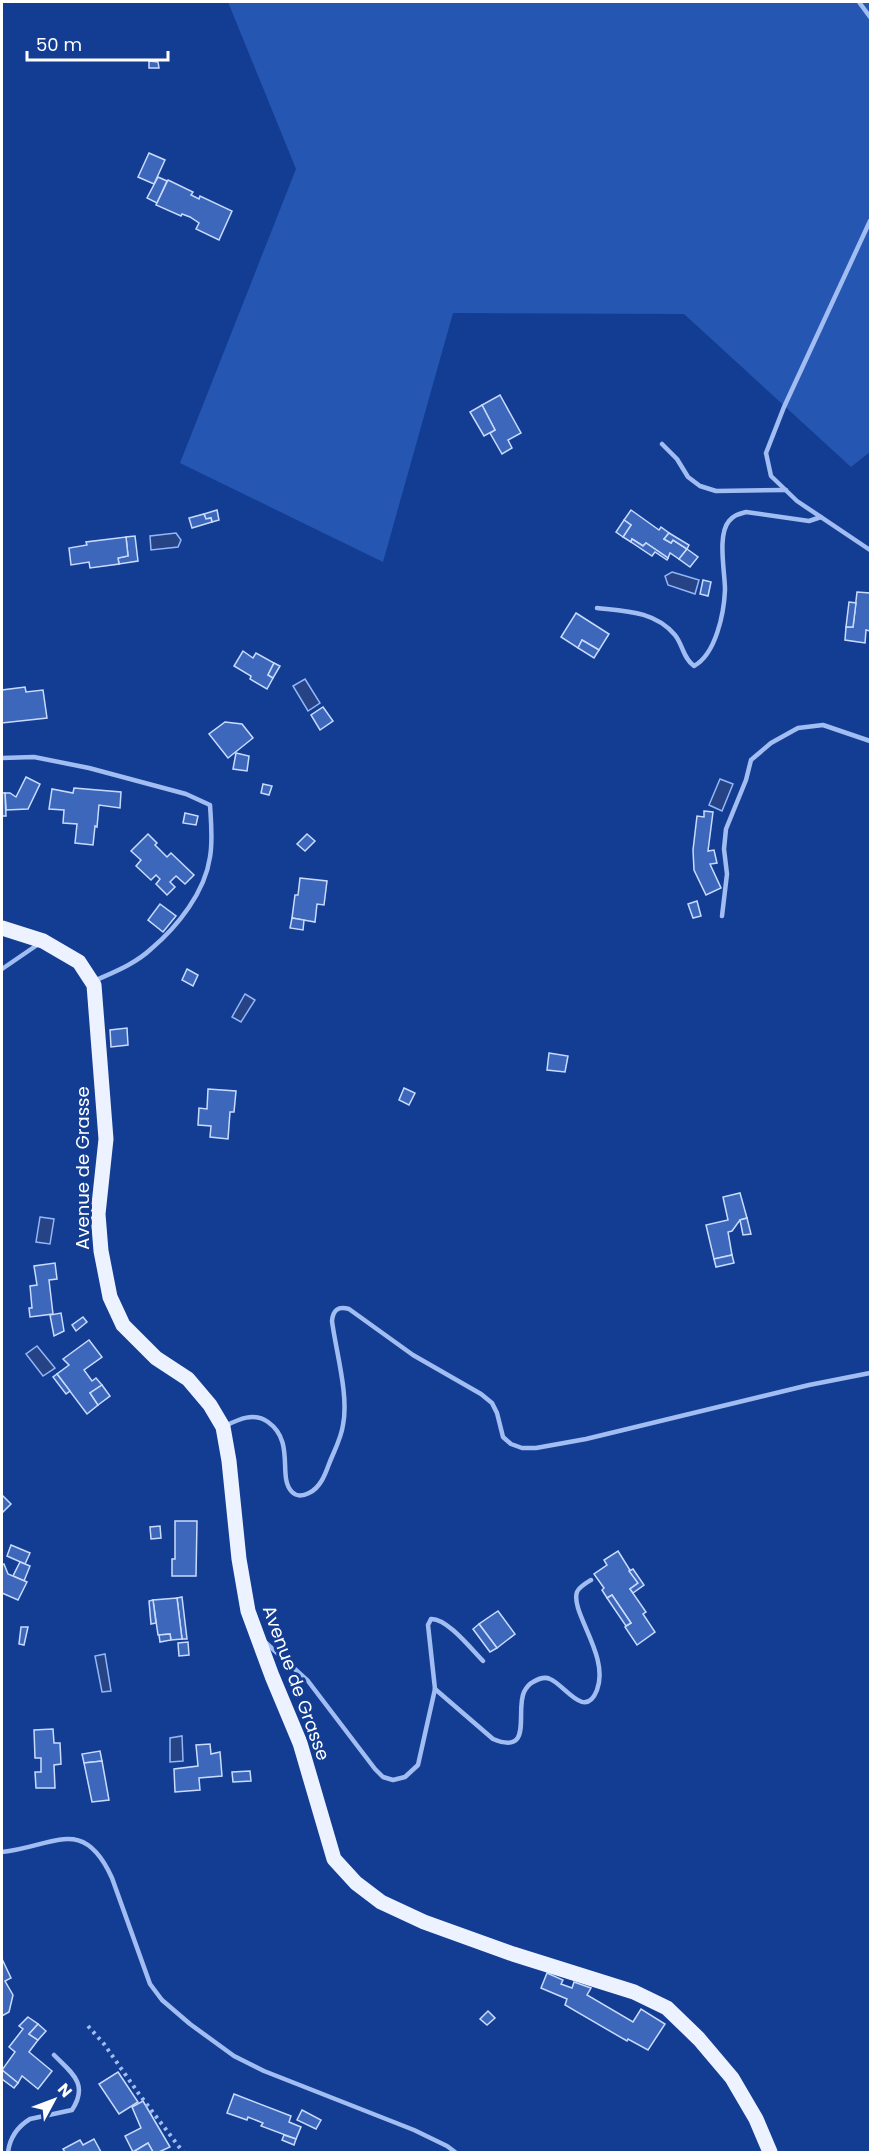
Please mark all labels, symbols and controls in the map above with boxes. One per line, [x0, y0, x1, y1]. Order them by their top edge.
scale bar [27, 24, 168, 62]
text: 50 m [36, 32, 82, 57]
street label: Avenue de Grasse [70, 1086, 95, 1250]
street label: Avenue de Grasse [257, 1602, 336, 1764]
north arrow [24, 2070, 84, 2130]
text: N [52, 2078, 78, 2103]

